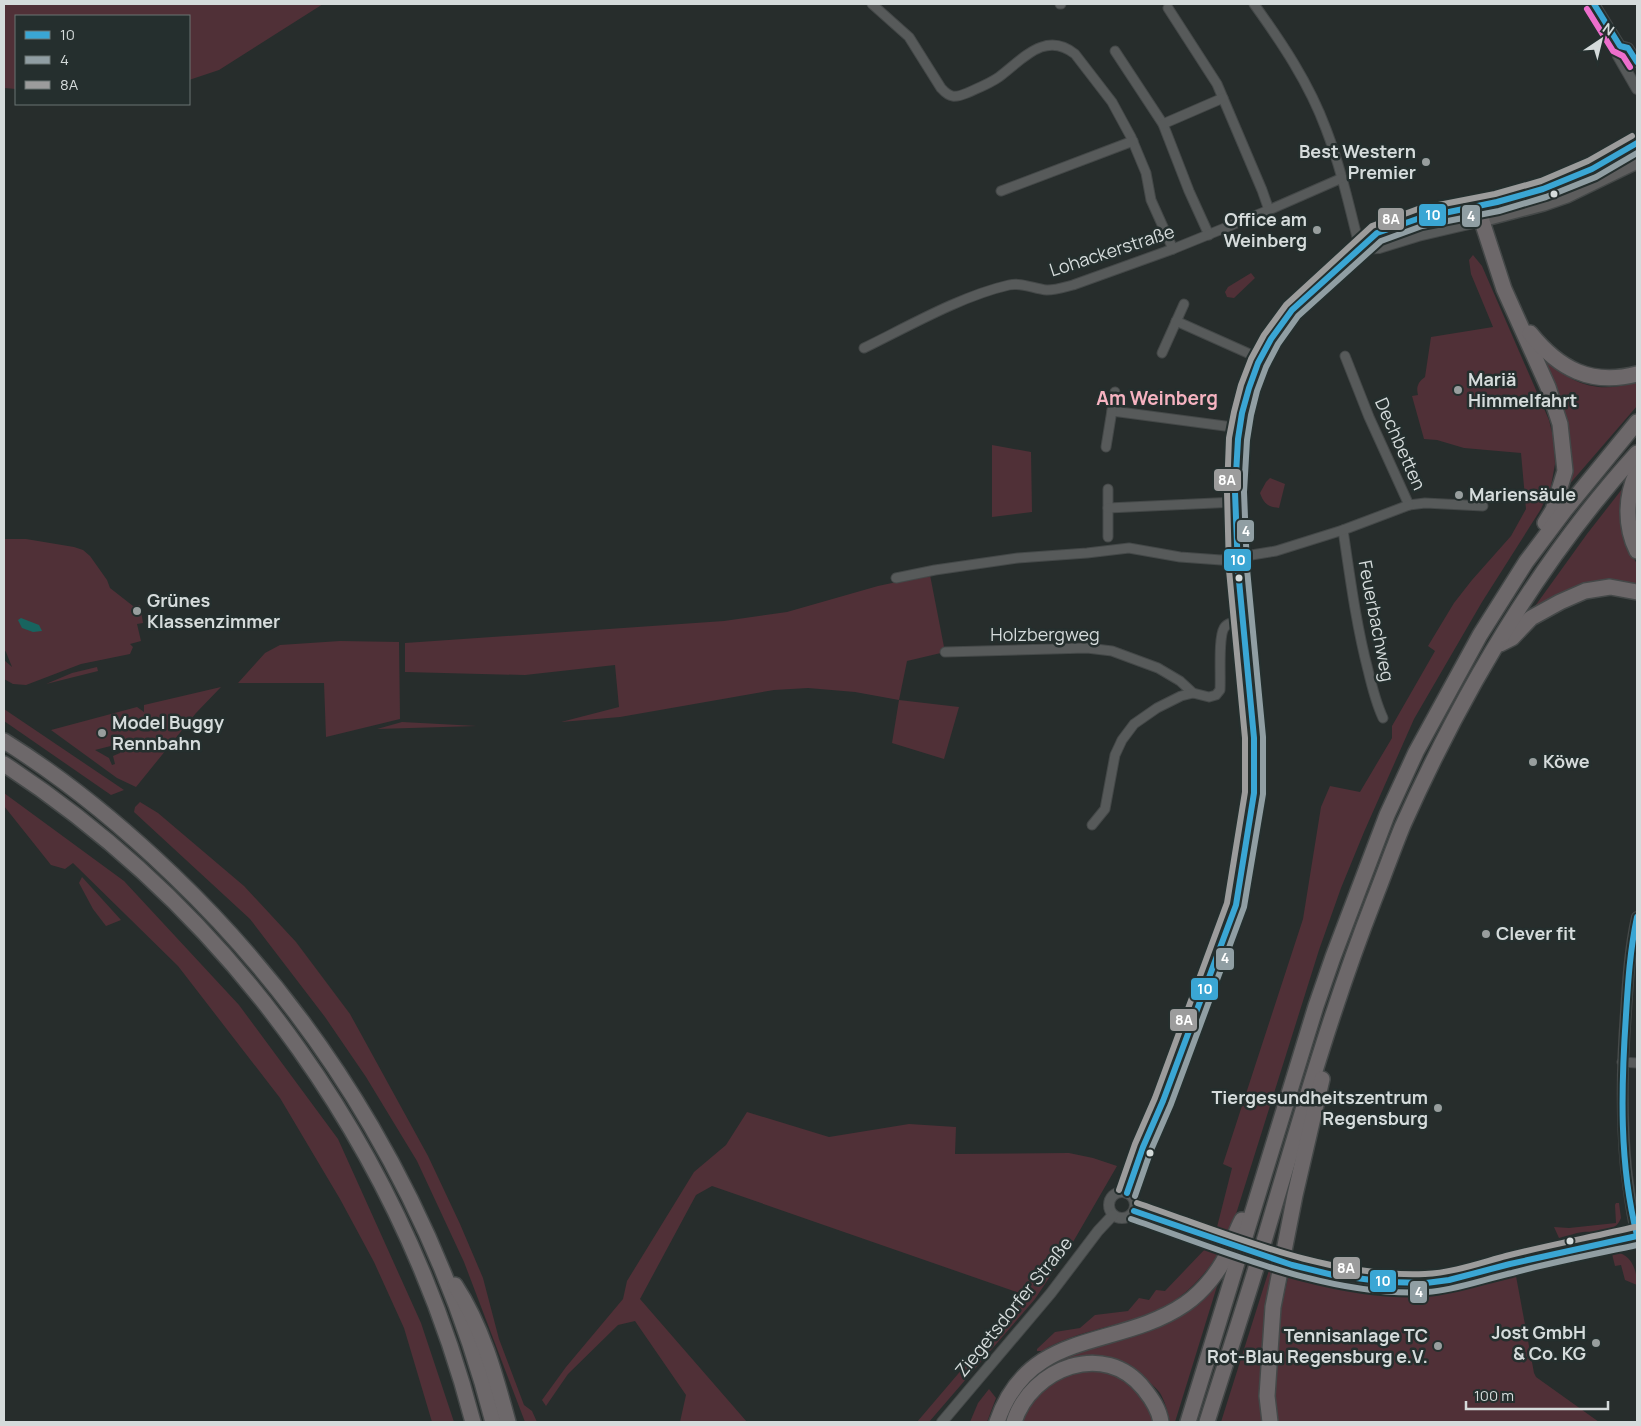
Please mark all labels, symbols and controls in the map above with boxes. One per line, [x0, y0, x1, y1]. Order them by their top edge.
legend [15, 15, 190, 105]
north arrow [1576, 15, 1626, 65]
text: N [1599, 18, 1618, 40]
text: 10 [60, 24, 75, 45]
text: 4 [60, 49, 69, 70]
text: 8A [60, 74, 79, 95]
place label: Best Western Premier [1299, 139, 1416, 184]
marker: Best Western Premier [1420, 156, 1432, 168]
unlabelled marker [1549, 189, 1559, 199]
line badge: 10 [1418, 203, 1447, 227]
line badge: 4 [1461, 204, 1481, 228]
text: 10 [1425, 205, 1441, 224]
text: 4 [1467, 206, 1475, 225]
place label: Office am Weinberg [1224, 207, 1307, 252]
line badge: 8A [1377, 207, 1405, 231]
text: 8A [1382, 209, 1401, 228]
street label: Lohackerstraße [1046, 219, 1177, 282]
marker: Office am Weinberg [1311, 224, 1323, 236]
place label: Mariä Himmelfahrt [1468, 367, 1577, 412]
marker: Mariä Himmelfahrt [1452, 384, 1464, 396]
district label: Am Weinberg [1096, 385, 1218, 411]
street label: Dechbetten [1370, 394, 1432, 494]
line badge: 8A [1213, 468, 1242, 492]
text: 8A [1218, 470, 1237, 489]
place label: Mariensäule [1469, 482, 1576, 506]
marker: Mariensäule [1453, 489, 1465, 501]
line badge: 4 [1236, 519, 1255, 543]
text: 4 [1242, 521, 1250, 540]
line badge: 10 [1223, 548, 1252, 572]
text: 10 [1230, 550, 1246, 569]
street label: Feuerbachweg [1353, 558, 1400, 683]
unlabelled marker [1234, 573, 1244, 583]
place label: Grünes Klassenzimmer [147, 588, 280, 633]
marker: Grünes Klassenzimmer [131, 605, 143, 617]
street label: Holzbergweg [990, 622, 1100, 646]
place label: Model Buggy Rennbahn [112, 710, 224, 755]
marker: Model Buggy Rennbahn [96, 727, 108, 739]
place label: Köwe [1543, 749, 1590, 773]
marker: Köwe [1527, 756, 1539, 768]
place label: Clever fit [1496, 921, 1576, 945]
marker: Clever fit [1480, 928, 1492, 940]
line badge: 4 [1215, 947, 1235, 971]
text: 4 [1221, 948, 1229, 967]
line badge: 10 [1190, 977, 1219, 1001]
text: 10 [1197, 979, 1213, 998]
line badge: 8A [1169, 1008, 1198, 1032]
text: 8A [1175, 1010, 1194, 1029]
place label: Tiergesundheitszentrum Regensburg [1211, 1085, 1428, 1130]
marker: Tiergesundheitszentrum Regensburg [1432, 1102, 1444, 1114]
unlabelled marker [1145, 1148, 1155, 1158]
street label: Ziegetsdorfer Straße [949, 1231, 1077, 1381]
unlabelled marker [1565, 1236, 1575, 1246]
line badge: 8A [1332, 1256, 1361, 1280]
text: 8A [1337, 1258, 1356, 1277]
line badge: 10 [1369, 1269, 1397, 1293]
text: 10 [1375, 1271, 1391, 1290]
line badge: 4 [1409, 1280, 1428, 1304]
text: 4 [1415, 1282, 1423, 1301]
place label: Jost GmbH & Co. KG [1492, 1320, 1586, 1365]
place label: Tennisanlage TC Rot-Blau Regensburg e.V. [1207, 1323, 1428, 1368]
marker: Jost GmbH & Co. KG [1590, 1337, 1602, 1349]
marker: Tennisanlage TC Rot-Blau Regensburg e.V. [1432, 1340, 1444, 1352]
scale bar [1466, 1378, 1608, 1410]
text: 100 m [1474, 1385, 1514, 1406]

